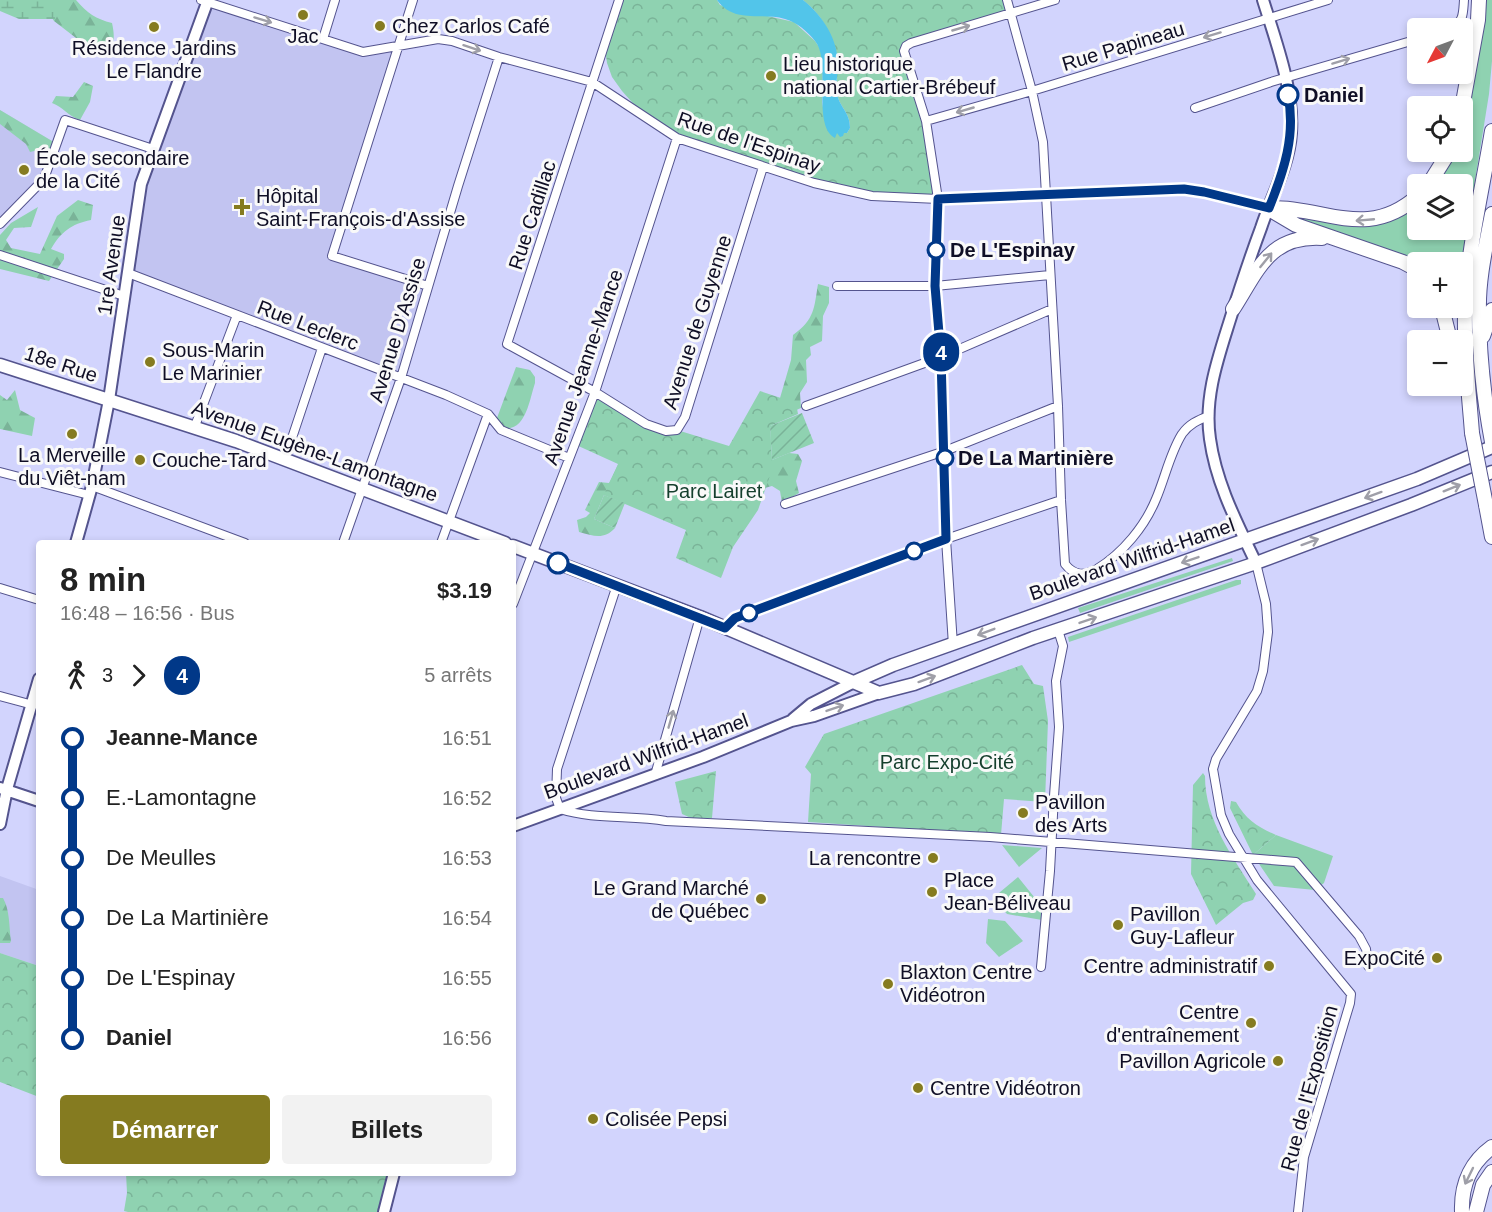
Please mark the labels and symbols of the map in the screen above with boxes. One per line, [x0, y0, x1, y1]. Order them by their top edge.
marker: Jac [296, 8, 310, 22]
one-way arrow [253, 15, 272, 26]
place label: Chez Carlos Café [392, 15, 550, 37]
street label: Rue Papineau [1059, 17, 1187, 75]
north arrow [1407, 18, 1473, 84]
marker: Chez Carlos Café [373, 19, 387, 33]
marker: Résidence Jardins Le Flandre [147, 20, 161, 34]
one-way arrow [951, 22, 970, 33]
place label: Jac [287, 25, 319, 47]
one-way arrow [1203, 30, 1222, 41]
place label: Résidence Jardins Le Flandre [72, 37, 236, 82]
one-way arrow [462, 43, 481, 54]
place label: Lieu historique national Cartier-Brébeuf [783, 53, 996, 98]
one-way arrow [1331, 55, 1350, 66]
marker: Lieu historique national Cartier-Brébeuf [764, 69, 778, 83]
marker: Daniel [1277, 84, 1299, 106]
place label: Daniel [1304, 84, 1364, 106]
one-way arrow [956, 105, 975, 116]
street label: Rue de l'Espinay [675, 107, 823, 177]
place label: École secondaire de la Cité [36, 147, 189, 192]
street label: Rue Cadillac [504, 158, 560, 272]
marker: École secondaire de la Cité [17, 163, 31, 177]
place label: Hôpital Saint-François-d'Assise [256, 185, 465, 230]
marker: Hôpital Saint-François-d'Assise [233, 198, 251, 216]
street label: 1re Avenue [93, 214, 129, 316]
one-way arrow [1356, 215, 1376, 226]
street label: Avenue de Guyenne [658, 232, 736, 412]
place label: De L'Espinay [950, 239, 1076, 261]
marker: De L'Espinay [927, 241, 945, 259]
one-way arrow [1259, 252, 1272, 268]
street label: Avenue D'Assise [365, 255, 429, 405]
street label: Avenue Jeanne-Mance [539, 266, 627, 468]
street label: Rue Leclerc [254, 296, 362, 354]
line badge: 4 [922, 332, 960, 372]
place label: Sous-Marin Le Marinier [162, 339, 264, 384]
street label: 18e Rue [22, 342, 100, 386]
marker: Sous-Marin Le Marinier [143, 355, 157, 369]
street label: Avenue Eugène-Lamontagne [189, 396, 441, 506]
marker: La Merveille du Viêt-nam [65, 427, 79, 441]
place label: La Merveille du Viêt-nam [18, 444, 126, 489]
place label: De La Martinière [958, 447, 1114, 469]
place label: Couche-Tard [152, 449, 267, 471]
marker: De La Martinière [936, 449, 954, 467]
marker: Couche-Tard [133, 453, 147, 467]
park label: Parc Lairet [666, 480, 763, 502]
one-way arrow [1442, 482, 1460, 493]
one-way arrow [1364, 491, 1383, 502]
street label: Boulevard Wilfrid-Hamel [1026, 513, 1238, 605]
one-way arrow [1301, 536, 1319, 547]
unlabelled marker [905, 542, 923, 560]
unlabelled marker [547, 552, 569, 574]
one-way arrow [1181, 555, 1200, 566]
unlabelled marker [740, 604, 758, 622]
one-way arrow [1078, 613, 1097, 624]
one-way arrow [977, 627, 996, 638]
one-way arrow [917, 673, 935, 684]
one-way arrow [826, 702, 844, 713]
street label: Boulevard Wilfrid-Hamel [541, 709, 751, 803]
one-way arrow [665, 710, 677, 729]
park label: Parc Expo-Cité [880, 751, 1014, 773]
place label: Pavillon des Arts [1035, 791, 1107, 836]
marker: Pavillon des Arts [1016, 806, 1030, 820]
place label: La rencontre [809, 847, 921, 869]
marker: La rencontre [926, 851, 940, 865]
place label: Place Jean-Béliveau [944, 869, 1071, 914]
place label: Le Grand Marché de Québec [593, 877, 749, 922]
marker: Place Jean-Béliveau [925, 885, 939, 899]
marker: Le Grand Marché de Québec [754, 892, 768, 906]
place label: Pavillon Guy-Lafleur [1130, 903, 1235, 948]
marker: Pavillon Guy-Lafleur [1111, 918, 1125, 932]
place label: ExpoCité [1344, 947, 1425, 969]
marker: ExpoCité [1430, 951, 1444, 965]
place label: Centre administratif [1084, 955, 1257, 977]
marker: Centre administratif [1262, 959, 1276, 973]
place label: Blaxton Centre Vidéotron [900, 961, 1032, 1006]
marker: Blaxton Centre Vidéotron [881, 977, 895, 991]
place label: Centre d'entraînement [1106, 1001, 1239, 1046]
street label: Rue de l'Exposition [1276, 1003, 1342, 1173]
marker: Centre d'entraînement [1244, 1016, 1258, 1030]
place label: Pavillon Agricole [1119, 1050, 1266, 1072]
marker: Pavillon Agricole [1271, 1054, 1285, 1068]
place label: Centre Vidéotron [930, 1077, 1081, 1099]
marker: Centre Vidéotron [911, 1081, 925, 1095]
place label: Colisée Pepsi [605, 1108, 727, 1130]
marker: Colisée Pepsi [586, 1112, 600, 1126]
one-way arrow [1462, 1167, 1474, 1185]

